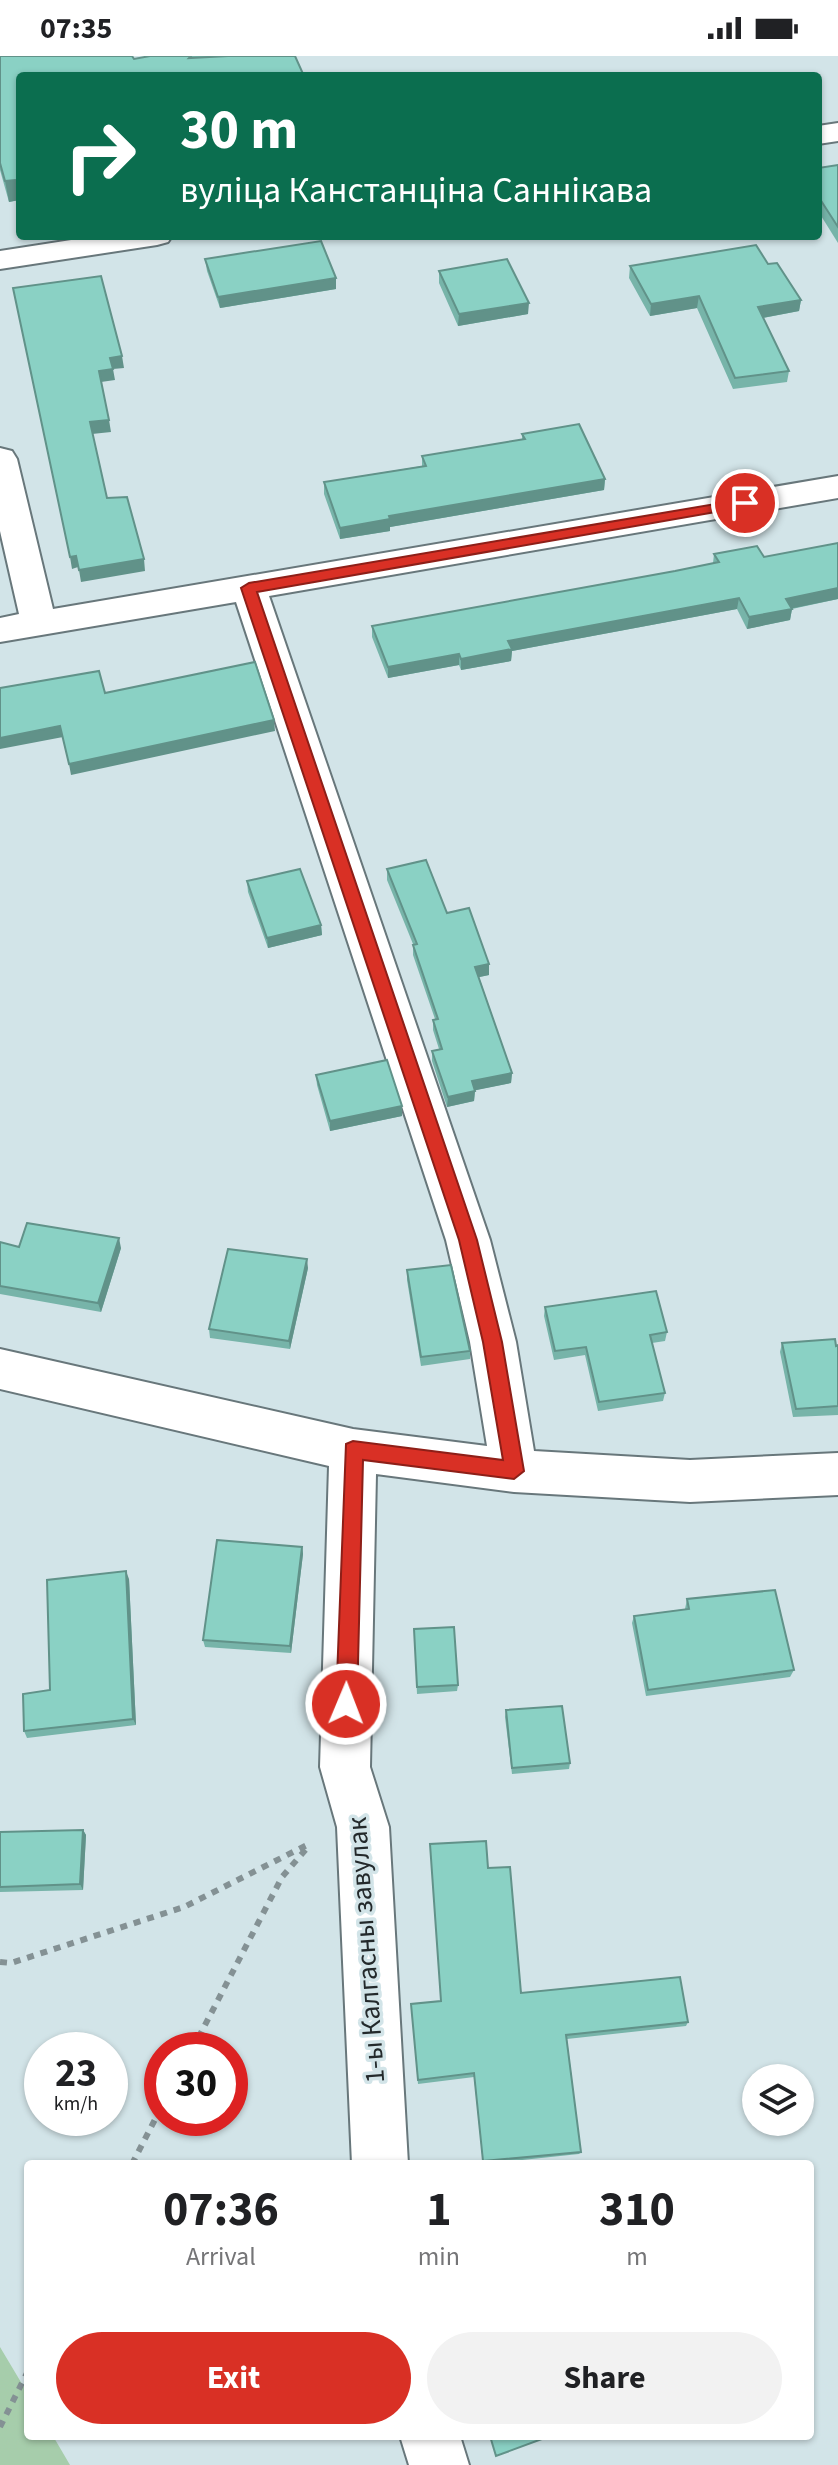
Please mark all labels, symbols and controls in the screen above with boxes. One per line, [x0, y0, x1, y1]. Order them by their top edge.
text: 07:35 [40, 7, 112, 50]
text: 30 m [180, 91, 298, 170]
icon: right [48, 104, 152, 208]
text: вуліца Канстанціна Саннікава [180, 165, 652, 216]
pin [711, 469, 779, 537]
icon: arrive [723, 481, 767, 525]
position arrow [304, 1662, 388, 1746]
street label: 1-ы Калгасны завулак [337, 1815, 395, 2084]
speed limit sign: 30 [144, 2032, 248, 2136]
text: 23 [55, 2045, 97, 2102]
map controls [742, 2064, 814, 2136]
button: layers [742, 2064, 814, 2136]
text: km/h [54, 2090, 98, 2118]
text: 07:36 [163, 2176, 279, 2244]
text: 1 [426, 2176, 452, 2244]
text: 310 [599, 2176, 675, 2244]
text: Arrival [186, 2238, 256, 2275]
text: min [418, 2238, 460, 2275]
text: m [626, 2238, 648, 2275]
button: Exit [56, 2332, 411, 2424]
button: Share [427, 2332, 782, 2424]

